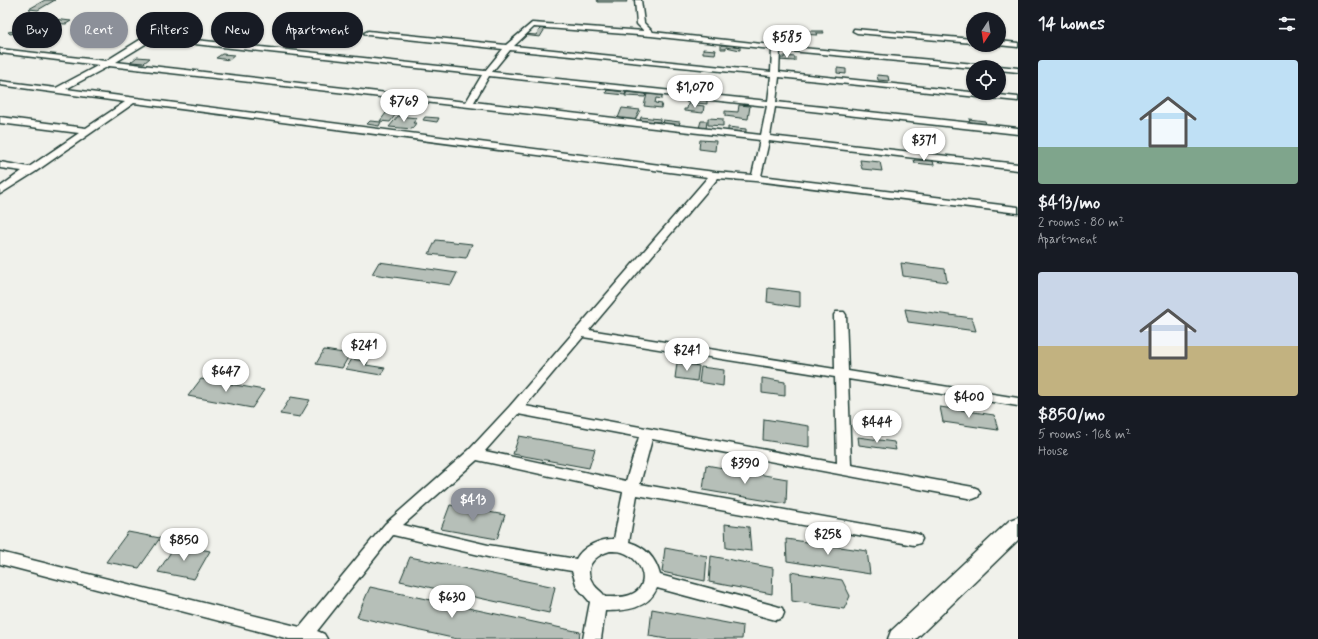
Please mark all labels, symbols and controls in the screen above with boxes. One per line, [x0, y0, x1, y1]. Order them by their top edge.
chip: Buy [12, 12, 62, 48]
chip: Rent [70, 12, 128, 48]
chip: Filters [136, 12, 203, 48]
chip: New [211, 12, 264, 48]
chip: Apartment [272, 12, 363, 48]
north arrow [966, 12, 1006, 52]
map controls [966, 12, 1006, 100]
text: 14 homes [1038, 13, 1105, 35]
icon: filters [1276, 13, 1298, 35]
pin: $585 [763, 25, 811, 59]
text: $585 [772, 29, 802, 46]
button: locate [966, 60, 1006, 100]
pin: $1,070 [662, 75, 728, 109]
text: $1,070 [676, 79, 714, 96]
icon: home [1132, 86, 1204, 158]
pin: $769 [380, 89, 428, 123]
text: $769 [389, 93, 419, 110]
pin: $371 [900, 128, 948, 162]
text: $371 [911, 132, 937, 149]
text: $413/mo [1038, 192, 1100, 214]
text: 2 rooms · 80 m² [1038, 214, 1124, 231]
text: Apartment [1038, 231, 1097, 248]
icon: home [1132, 298, 1204, 370]
pin: $241 [340, 333, 388, 367]
text: $241 [351, 337, 377, 354]
pin: $241 [663, 338, 711, 372]
text: $241 [674, 342, 700, 359]
pin: $647 [202, 359, 250, 393]
text: $647 [211, 363, 241, 380]
pin: $400 [945, 385, 993, 419]
text: $400 [954, 389, 984, 406]
text: $850/mo [1038, 404, 1105, 426]
pin: $444 [853, 410, 901, 444]
text: $444 [862, 414, 892, 431]
text: 5 rooms · 168 m² [1038, 426, 1131, 443]
text: House [1038, 443, 1069, 460]
pin: $390 [721, 451, 769, 485]
text: $390 [730, 455, 760, 472]
pin: $413 [449, 488, 497, 522]
text: $413 [460, 492, 486, 509]
pin: $258 [804, 522, 852, 556]
text: $258 [814, 526, 842, 543]
pin: $850 [160, 528, 208, 562]
text: $850 [169, 532, 199, 549]
pin: $630 [428, 585, 476, 619]
text: $630 [438, 589, 466, 606]

